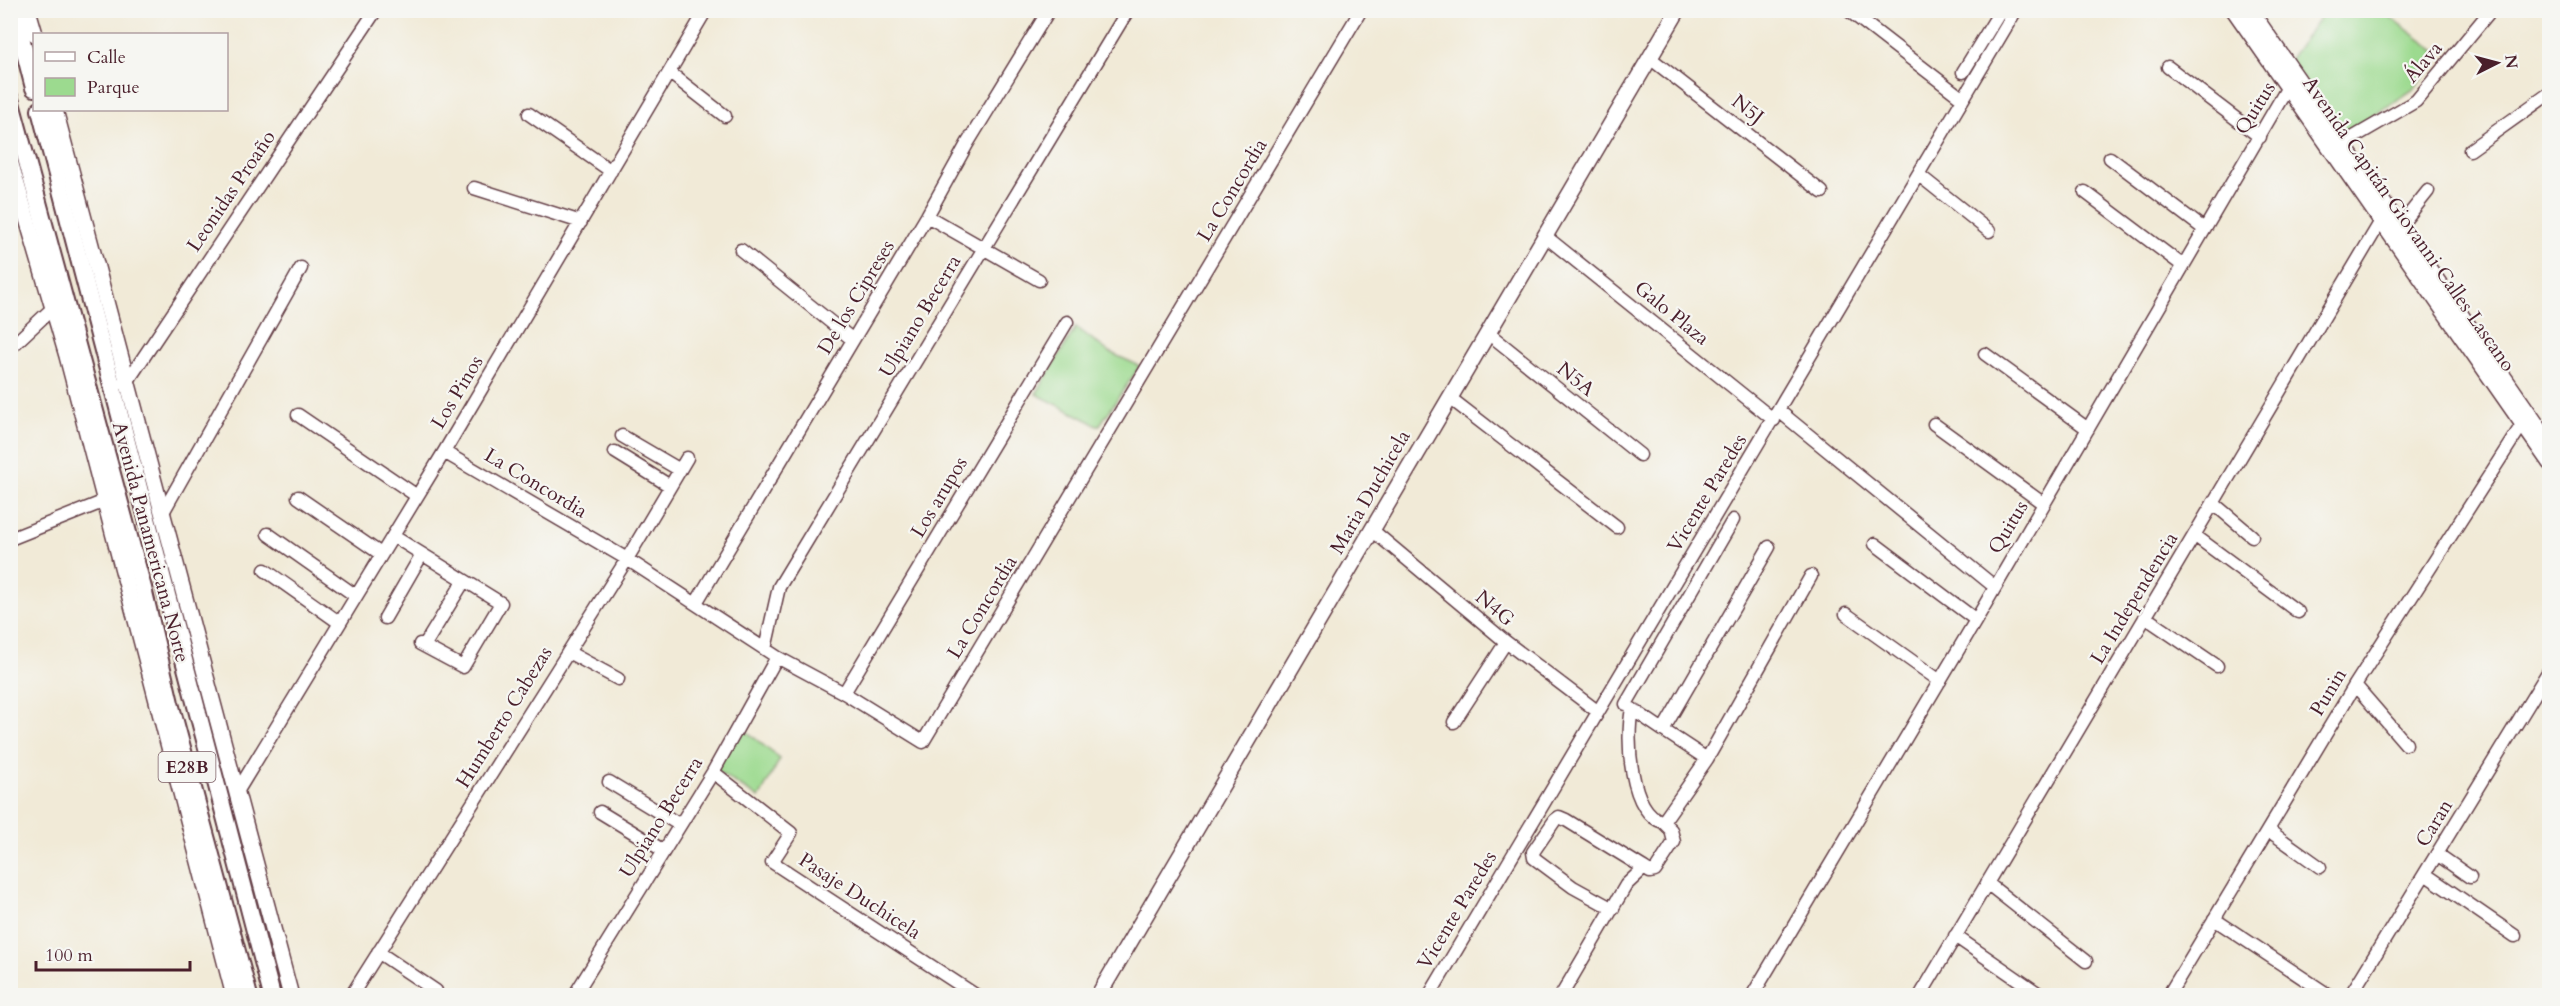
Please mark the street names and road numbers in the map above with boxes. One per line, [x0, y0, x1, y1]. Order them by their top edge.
street label: Álava [2398, 35, 2449, 89]
street label: Avenida Capitán Giovanni Calles Lascano [2296, 71, 2522, 377]
street label: Quitus [2228, 76, 2282, 140]
street label: N5J [1726, 88, 1770, 130]
street label: Leonidas Proaño [180, 125, 282, 257]
street label: La Concordia [1191, 133, 1274, 247]
street label: De los Cipreses [811, 235, 901, 359]
street label: Ulpiano Becerra [873, 250, 967, 382]
street label: Galo Plaza [1629, 275, 1715, 352]
street label: Los Pinos [424, 350, 490, 434]
street label: N5A [1551, 355, 1601, 403]
street label: Avenida Panamericana Norte [106, 419, 196, 665]
street label: Maria Duchicela [1323, 425, 1417, 559]
street label: Vicente Paredes [1661, 429, 1753, 557]
street label: La Concordia [479, 442, 593, 525]
street label: Los arupos [904, 451, 974, 543]
street label: Quitus [1982, 495, 2034, 559]
street label: La Independencia [2084, 527, 2184, 669]
street label: La Concordia [941, 550, 1024, 664]
street label: N4G [1470, 584, 1520, 632]
street label: Humberto Cabezas [450, 641, 558, 793]
street label: Punin [2303, 663, 2353, 721]
street label: Ulpiano Becerra [613, 751, 709, 883]
road number: E28B [158, 752, 216, 782]
street label: Caran [2409, 794, 2459, 852]
street label: Pasaje Duchicela [794, 846, 927, 946]
street label: Vicente Paredes [1411, 846, 1503, 974]

